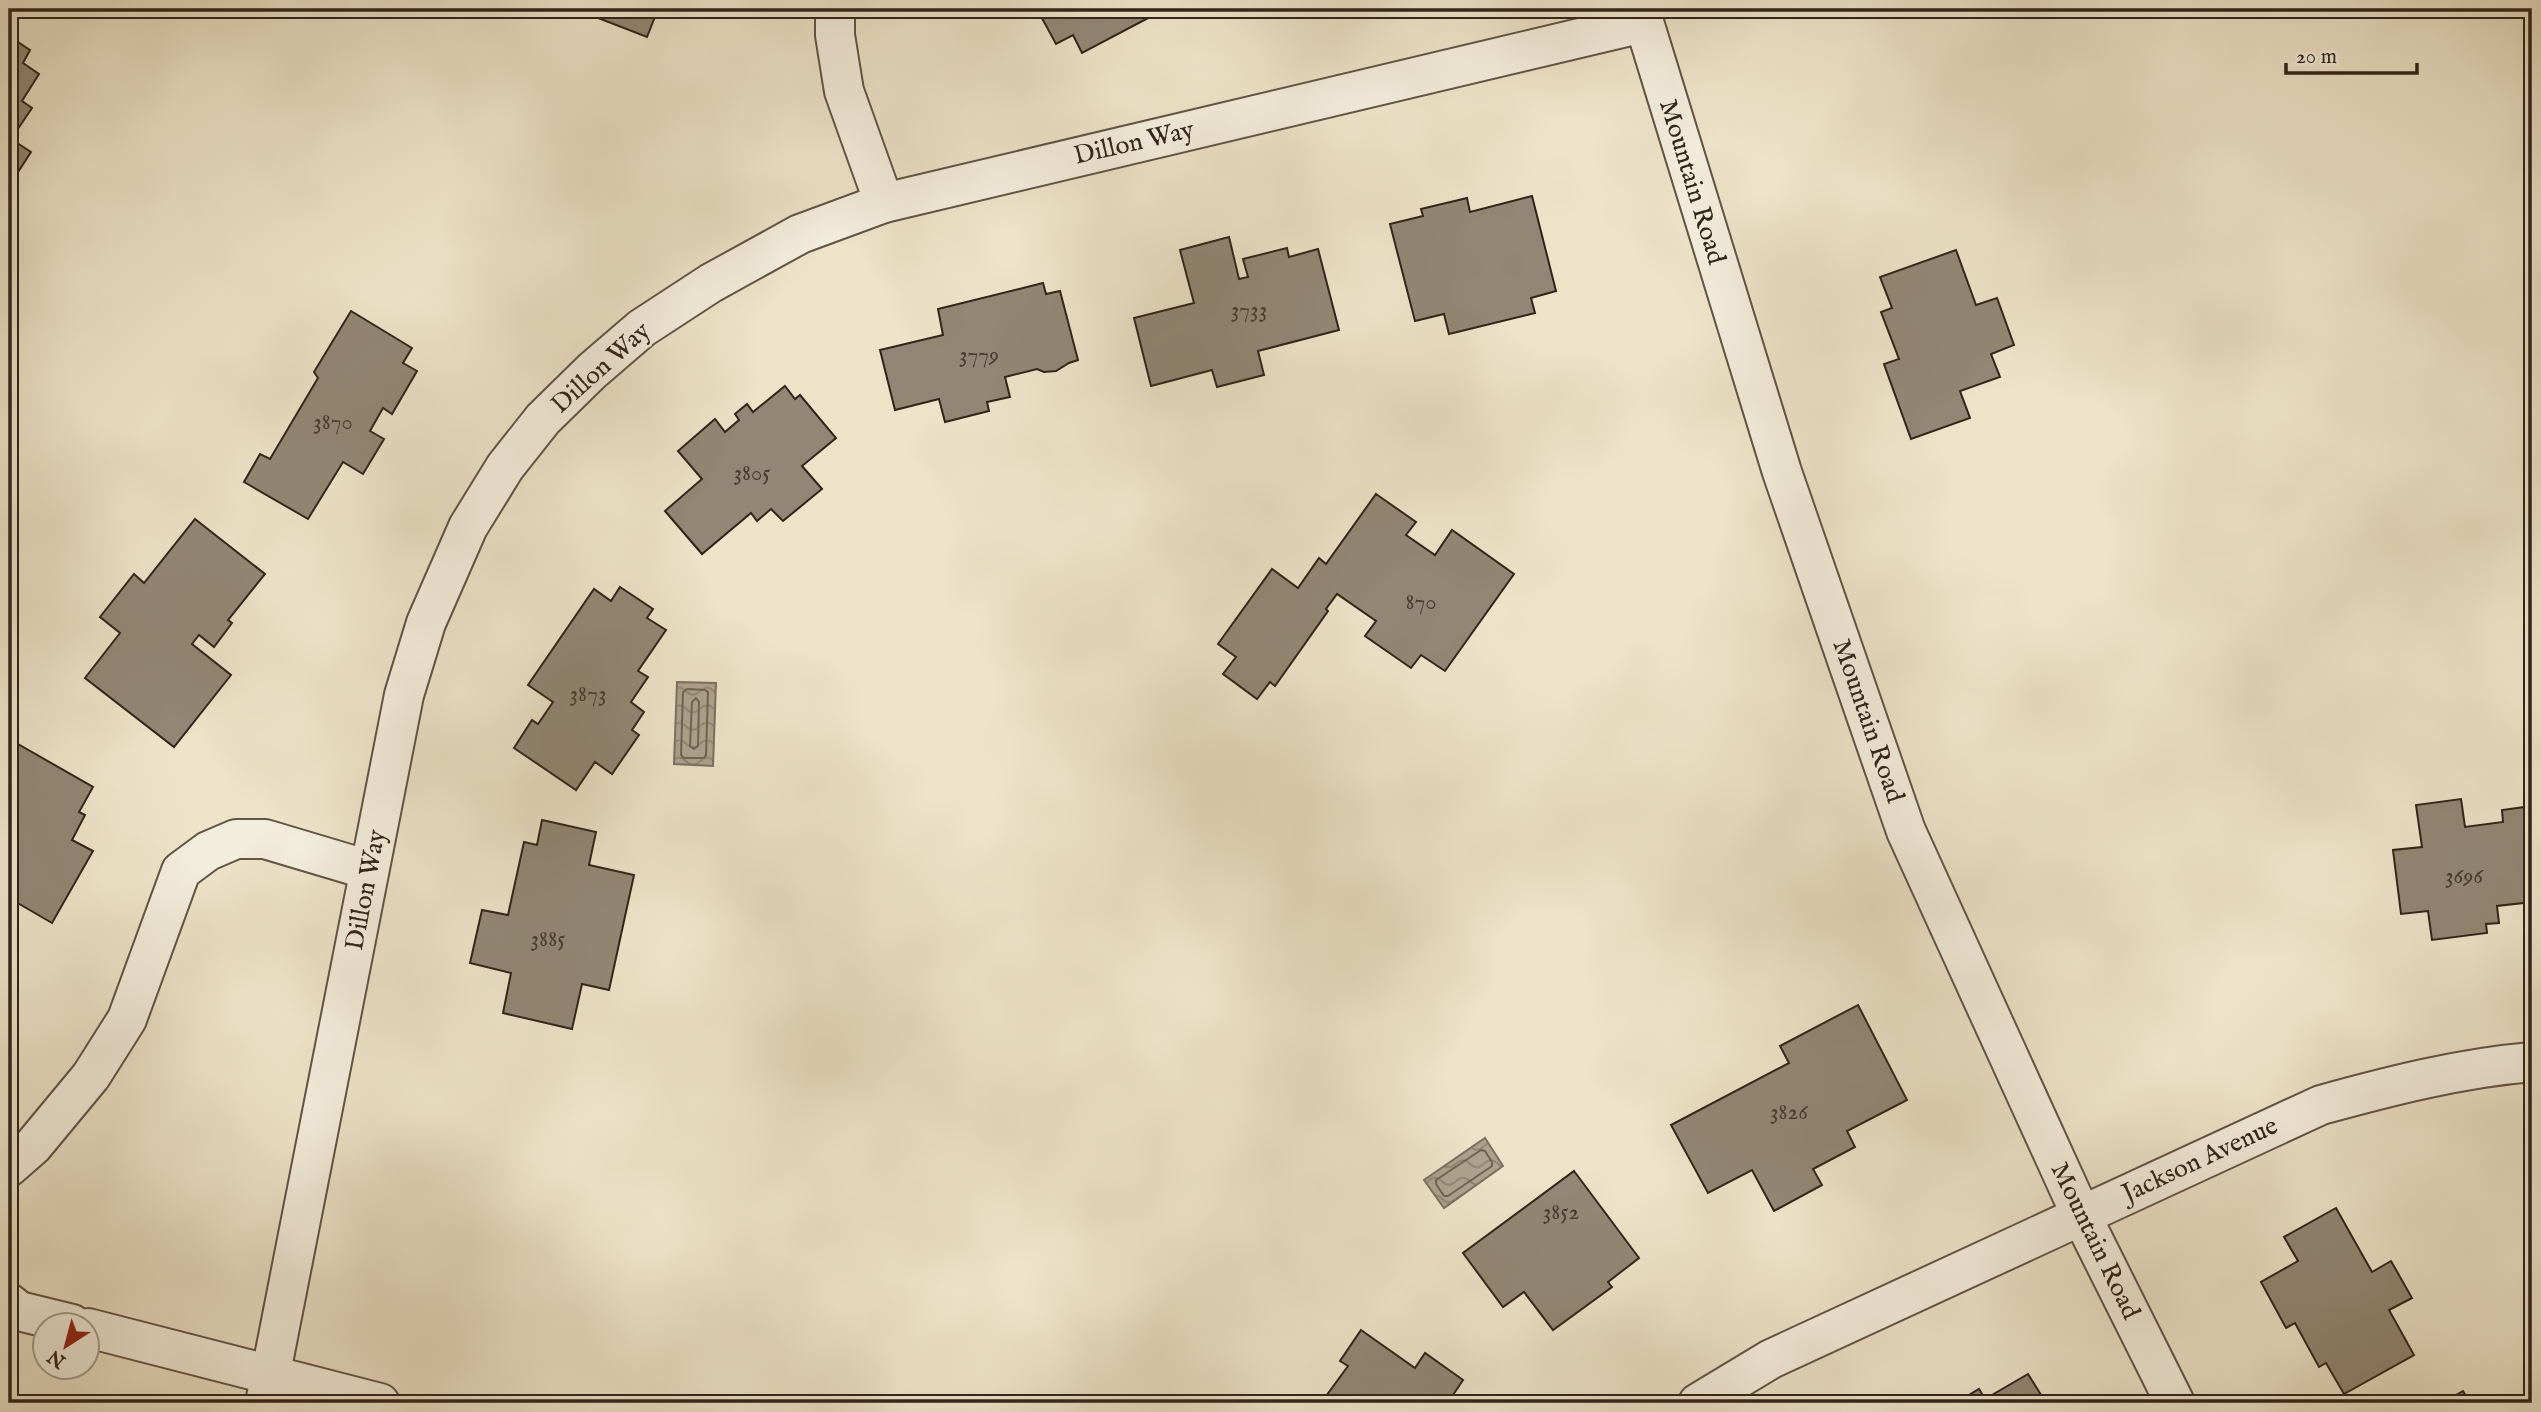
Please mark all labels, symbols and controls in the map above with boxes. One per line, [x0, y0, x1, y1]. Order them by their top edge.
scale bar [2286, 32, 2417, 76]
text: 20 m [2296, 44, 2337, 71]
street label: Mountain Road [1651, 96, 1733, 269]
street label: Dillon Way [1071, 113, 1197, 173]
house number: 3733 [1231, 296, 1267, 325]
street label: Dillon Way [545, 315, 658, 421]
house number: 3779 [959, 341, 999, 370]
house number: 3870 [313, 408, 353, 437]
house number: 3805 [733, 459, 771, 488]
house number: 870 [1405, 588, 1437, 617]
street label: Mountain Road [1825, 635, 1911, 807]
house number: 3873 [570, 680, 606, 709]
street label: Dillon Way [338, 827, 394, 953]
house number: 3696 [2445, 862, 2484, 891]
house number: 3885 [531, 925, 565, 954]
house number: 3826 [1770, 1098, 1809, 1127]
street label: Jackson Avenue [2114, 1109, 2283, 1212]
street label: Mountain Road [2043, 1157, 2147, 1325]
house number: 3852 [1543, 1198, 1579, 1227]
north arrow [32, 1310, 102, 1380]
text: N [43, 1343, 72, 1373]

